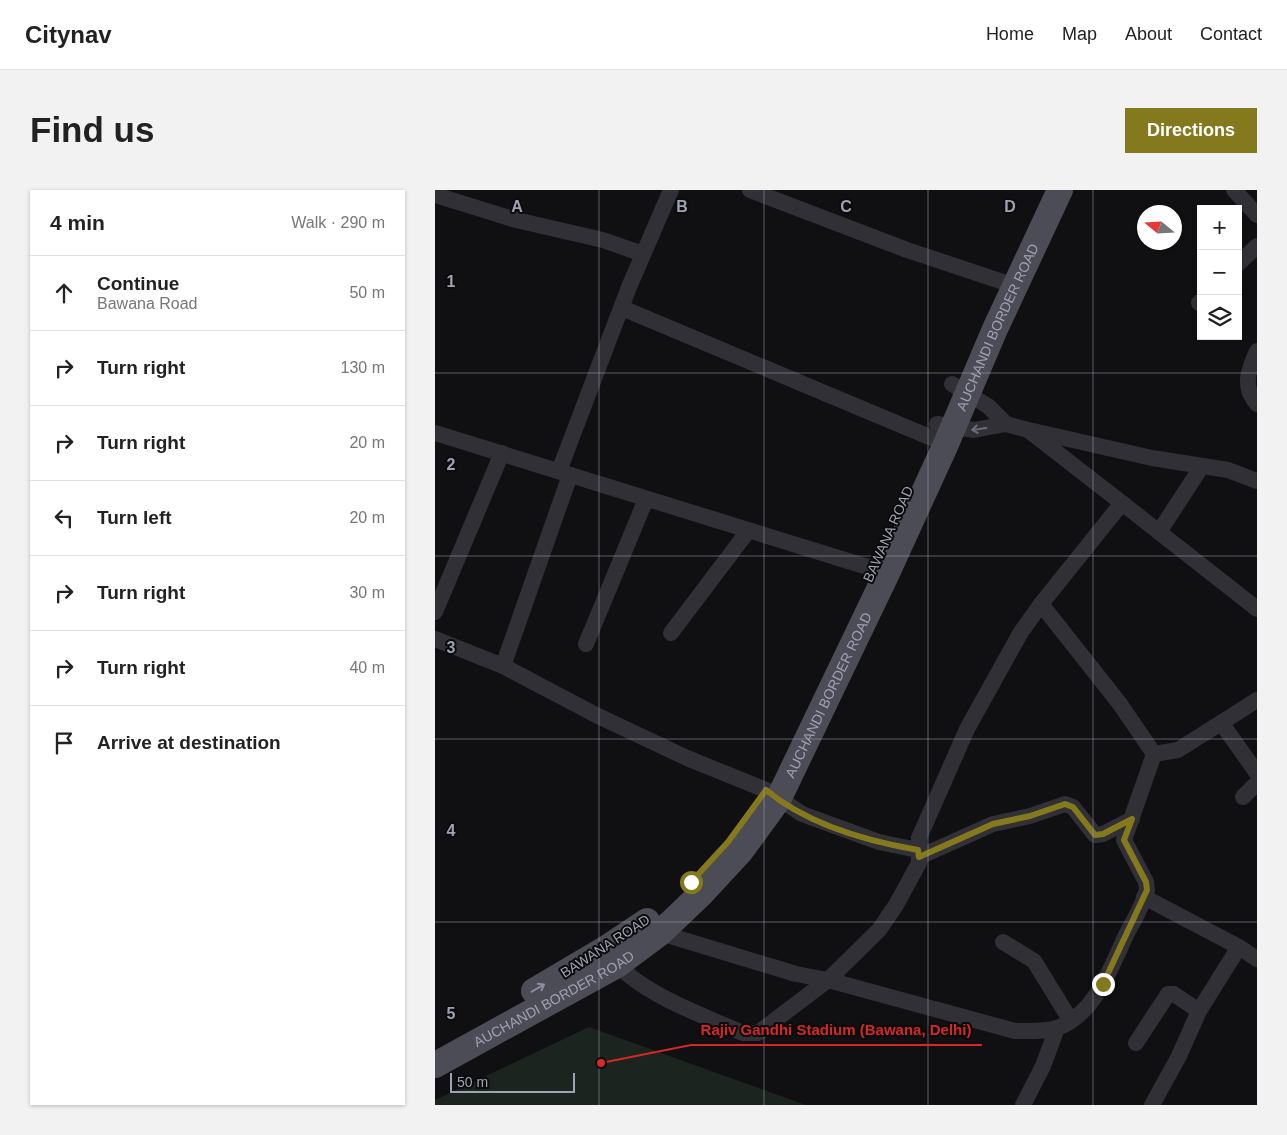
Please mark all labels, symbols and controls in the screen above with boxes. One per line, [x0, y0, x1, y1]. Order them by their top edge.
text: Citynav [25, 21, 112, 48]
text: Home [986, 24, 1034, 44]
text: Map [1062, 24, 1097, 44]
text: About [1125, 24, 1172, 44]
text: Contact [1200, 24, 1262, 44]
button: Directions [1125, 108, 1257, 153]
text: Find us [30, 110, 154, 149]
text: A [511, 198, 523, 215]
text: B [676, 198, 688, 215]
text: C [840, 198, 852, 215]
text: D [1004, 198, 1016, 215]
north arrow [1137, 205, 1182, 250]
map controls [1197, 205, 1242, 340]
button: + [1197, 205, 1242, 250]
text: 4 min [50, 211, 105, 234]
text: Walk · 290 m [291, 214, 385, 231]
street label: AUCHANDI BORDER ROAD [953, 241, 1042, 413]
button: − [1197, 250, 1242, 295]
text: Continue [97, 273, 179, 294]
text: 1 [447, 273, 456, 290]
icon: ahead [50, 279, 78, 307]
text: 50 m [349, 284, 385, 301]
text: Bawana Road [97, 295, 198, 312]
button: layers [1197, 295, 1242, 340]
icon: right [50, 354, 78, 382]
text: Turn right [97, 357, 185, 378]
text: 130 m [341, 359, 385, 376]
one-way arrow [972, 424, 988, 434]
icon: right [50, 429, 78, 457]
text: Turn right [97, 432, 185, 453]
text: 20 m [349, 434, 385, 451]
text: 2 [447, 456, 456, 473]
street label: BAWANA ROAD [860, 484, 916, 584]
icon: left [50, 504, 78, 532]
text: Turn left [97, 507, 172, 528]
text: 20 m [349, 509, 385, 526]
icon: right [50, 579, 78, 607]
text: Turn right [97, 582, 185, 603]
text: 30 m [349, 584, 385, 601]
street label: AUCHANDI BORDER ROAD [782, 610, 875, 780]
text: 3 [447, 639, 456, 656]
icon: right [50, 654, 78, 682]
text: Turn right [97, 657, 185, 678]
text: 40 m [349, 659, 385, 676]
icon: arrive [50, 729, 78, 757]
text: Arrive at destination [97, 732, 281, 753]
text: 4 [447, 822, 456, 839]
route start [680, 871, 703, 894]
street label: BAWANA ROAD [557, 911, 653, 981]
street label: AUCHANDI BORDER ROAD [471, 947, 637, 1050]
route end [1092, 973, 1115, 996]
one-way arrow [531, 983, 545, 993]
text: 5 [447, 1005, 456, 1022]
callout: Rajiv Gandhi Stadium (Bawana, Delhi) [691, 1015, 982, 1045]
text: Rajiv Gandhi Stadium (Bawana, Delhi) [701, 1021, 971, 1038]
scale bar [450, 1070, 575, 1093]
text: 50 m [457, 1074, 488, 1090]

